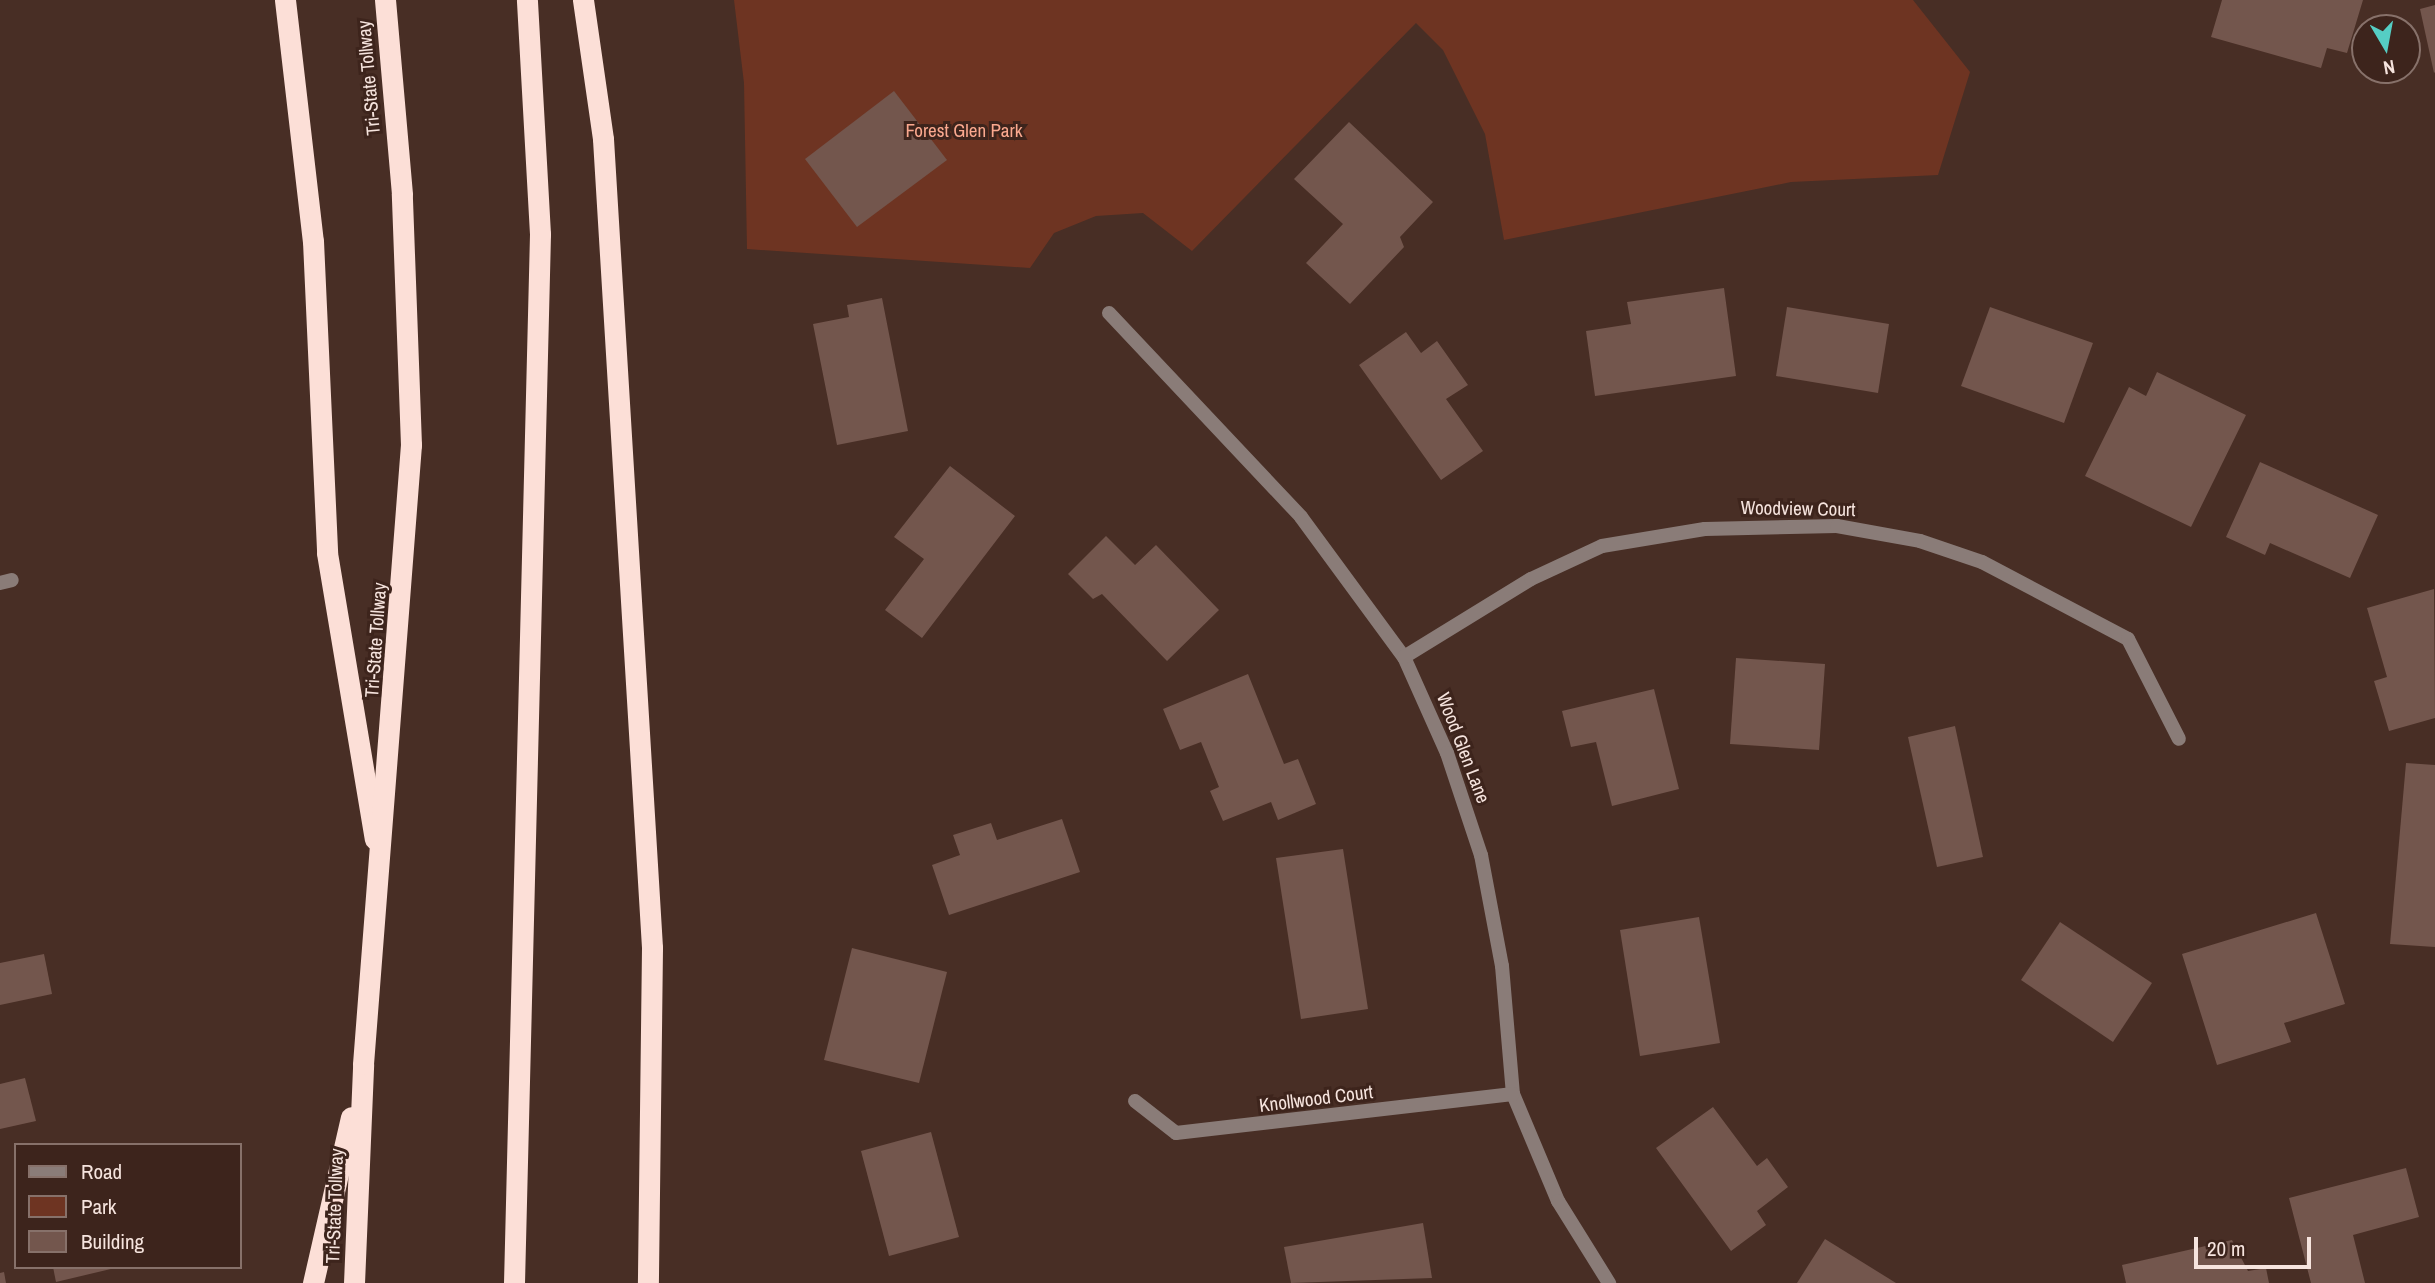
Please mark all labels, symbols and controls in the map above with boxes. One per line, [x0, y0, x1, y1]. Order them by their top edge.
north arrow [2351, 14, 2421, 84]
street label: Tri-State Tollway [353, 20, 385, 136]
text: N [2382, 54, 2397, 81]
park label: Forest Glen Park [905, 120, 1023, 142]
street label: Woodview Court [1740, 497, 1856, 521]
street label: Tri-State Tollway [361, 582, 391, 698]
street label: Wood Glen Lane [1431, 689, 1495, 807]
street label: Knollwood Court [1258, 1081, 1374, 1117]
legend [14, 1143, 242, 1269]
street label: Tri-State Tollway [322, 1148, 348, 1264]
text: Road [81, 1157, 122, 1186]
text: Park [81, 1192, 116, 1221]
scale bar [2197, 1224, 2314, 1268]
text: Building [81, 1227, 144, 1256]
text: 20 m [2207, 1234, 2245, 1263]

